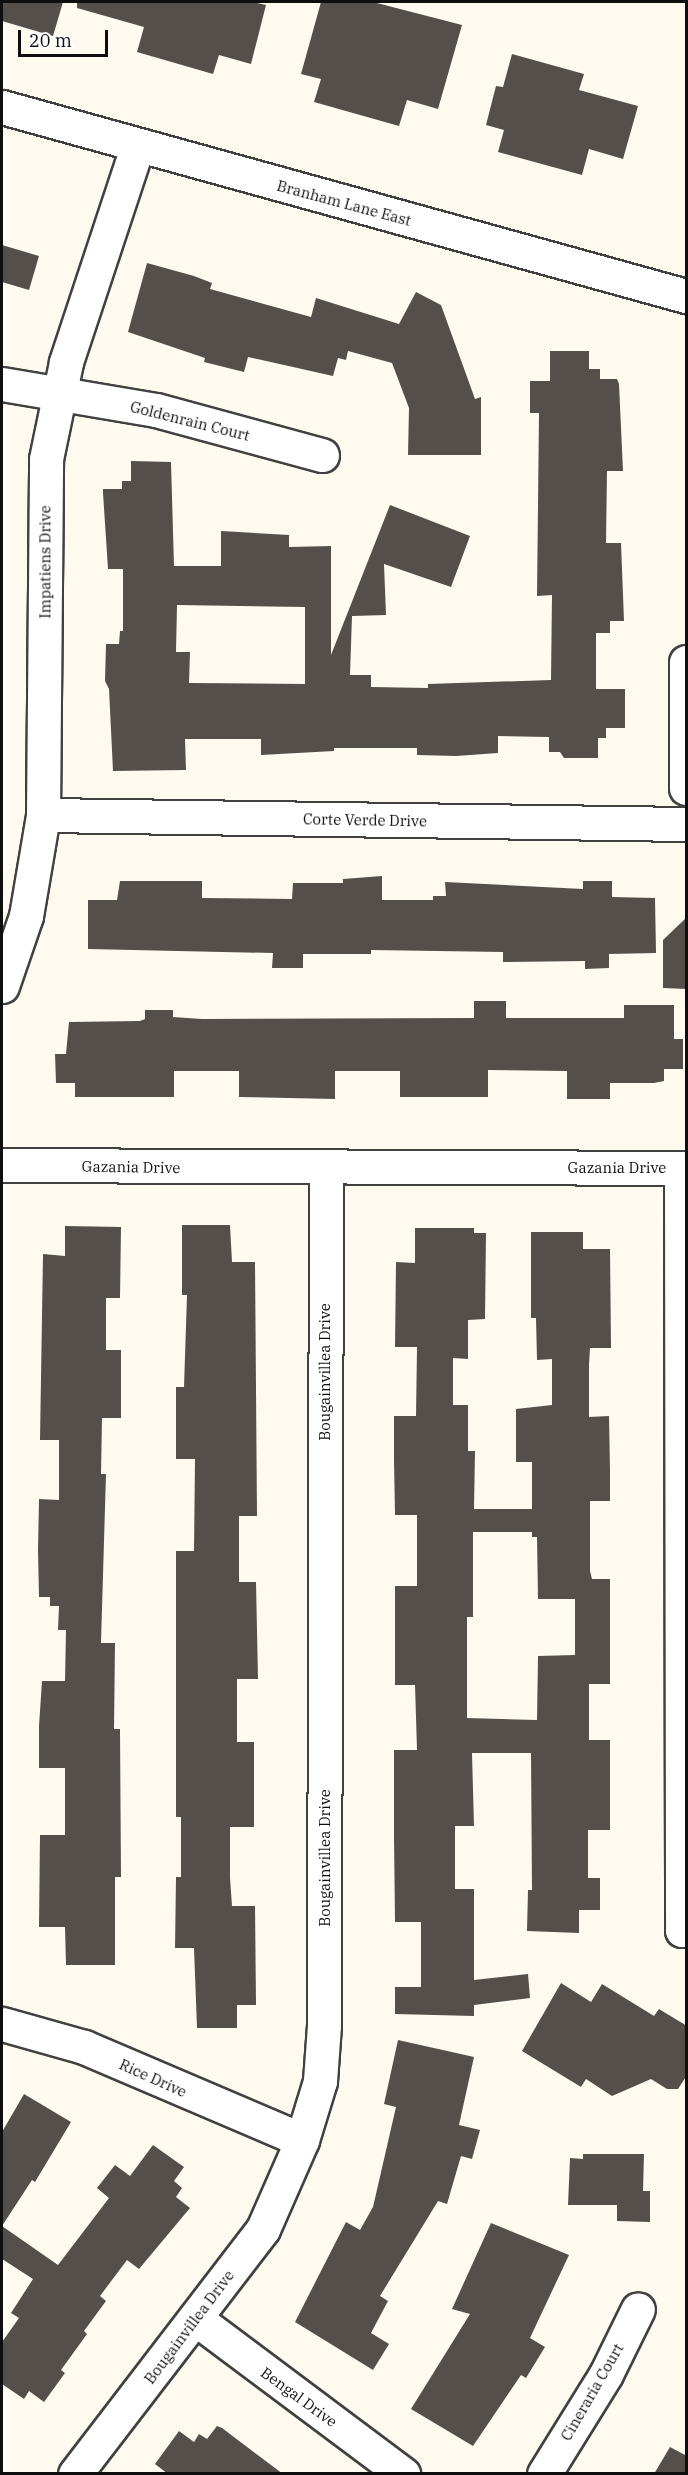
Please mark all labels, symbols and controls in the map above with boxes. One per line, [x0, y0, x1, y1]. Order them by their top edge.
scale bar [21, 18, 111, 56]
text: 20 m [29, 29, 72, 52]
street label: Branham Lane East [275, 176, 413, 230]
street label: Goldenrain Court [128, 397, 252, 445]
street label: Impatiens Drive [36, 505, 54, 619]
street label: Corte Verde Drive [303, 810, 427, 830]
street label: Gazania Drive [81, 1157, 181, 1177]
street label: Gazania Drive [568, 1159, 666, 1177]
street label: Bougainvillea Drive [316, 1303, 334, 1441]
street label: Bougainvillea Drive [316, 1789, 334, 1927]
street label: Rice Drive [117, 2055, 189, 2101]
street label: Bougainvillea Drive [140, 2267, 238, 2387]
street label: Cineraria Court [557, 2340, 627, 2444]
street label: Bengal Drive [257, 2363, 341, 2431]

